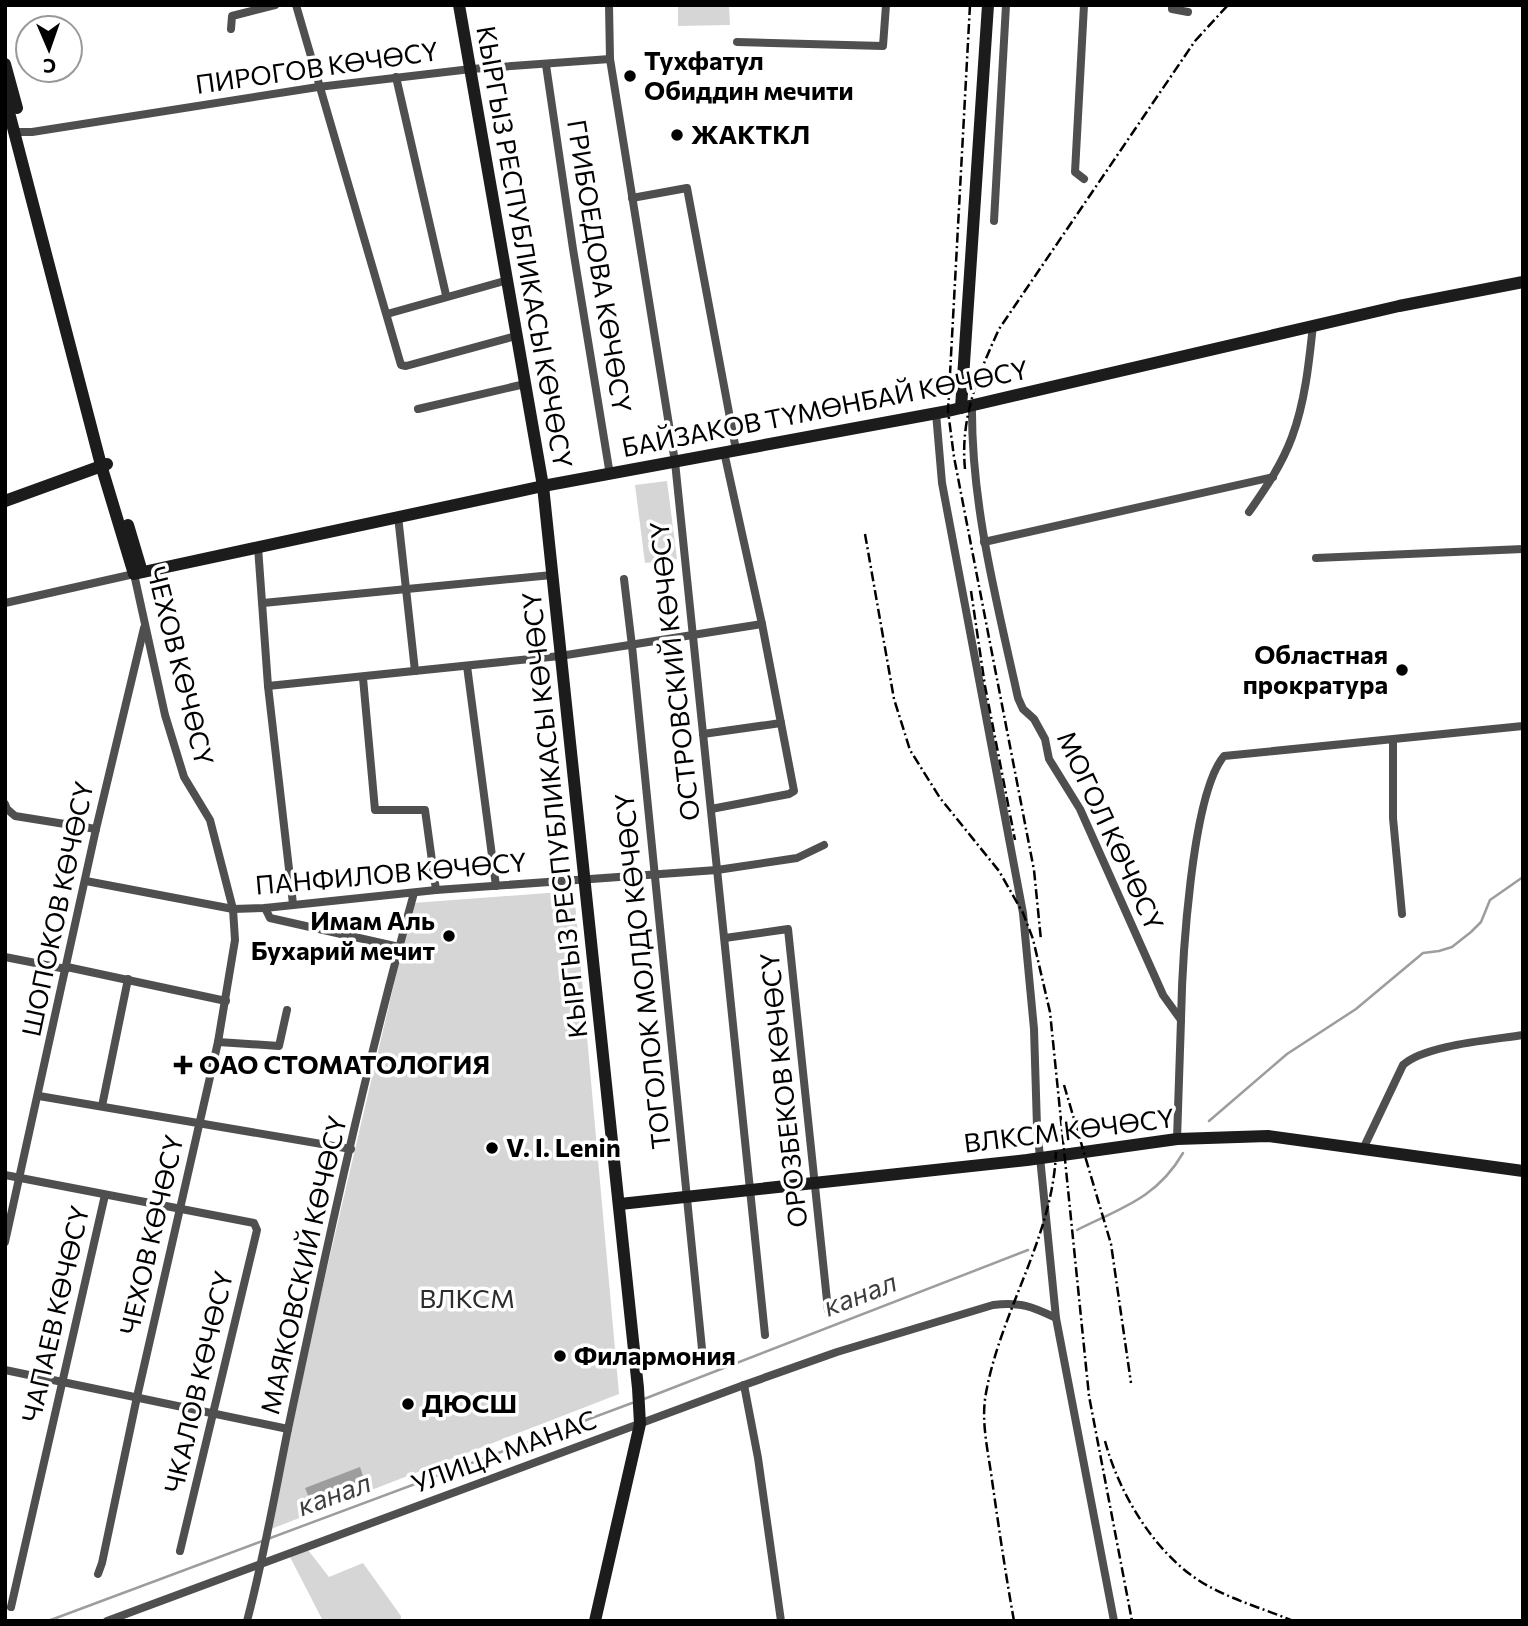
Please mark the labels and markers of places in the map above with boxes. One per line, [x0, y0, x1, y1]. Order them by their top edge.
place label: Тухфатул Обиддин мечити [644, 44, 854, 105]
marker: Тухфатул Обиддин мечити [622, 68, 638, 84]
place label: ЖАКТКЛ [691, 118, 810, 149]
marker: ЖАКТКЛ [669, 127, 685, 143]
place label: Областная прократура [1243, 638, 1388, 699]
marker: Областная прократура [1394, 662, 1410, 678]
place label: Имам Аль Бухарий мечит [251, 904, 435, 965]
marker: Имам Аль Бухарий мечит [441, 928, 457, 944]
place label: ОАО СТОМАТОЛОГИЯ [199, 1048, 490, 1079]
marker: ОАО СТОМАТОЛОГИЯ [173, 1055, 193, 1075]
place label: V. I. Lenin [506, 1131, 621, 1162]
marker: V. I. Lenin [484, 1140, 500, 1156]
place label: Филармония [574, 1339, 736, 1370]
marker: Филармония [552, 1348, 568, 1364]
place label: ДЮСШ [422, 1387, 517, 1418]
marker: ДЮСШ [400, 1396, 416, 1412]

